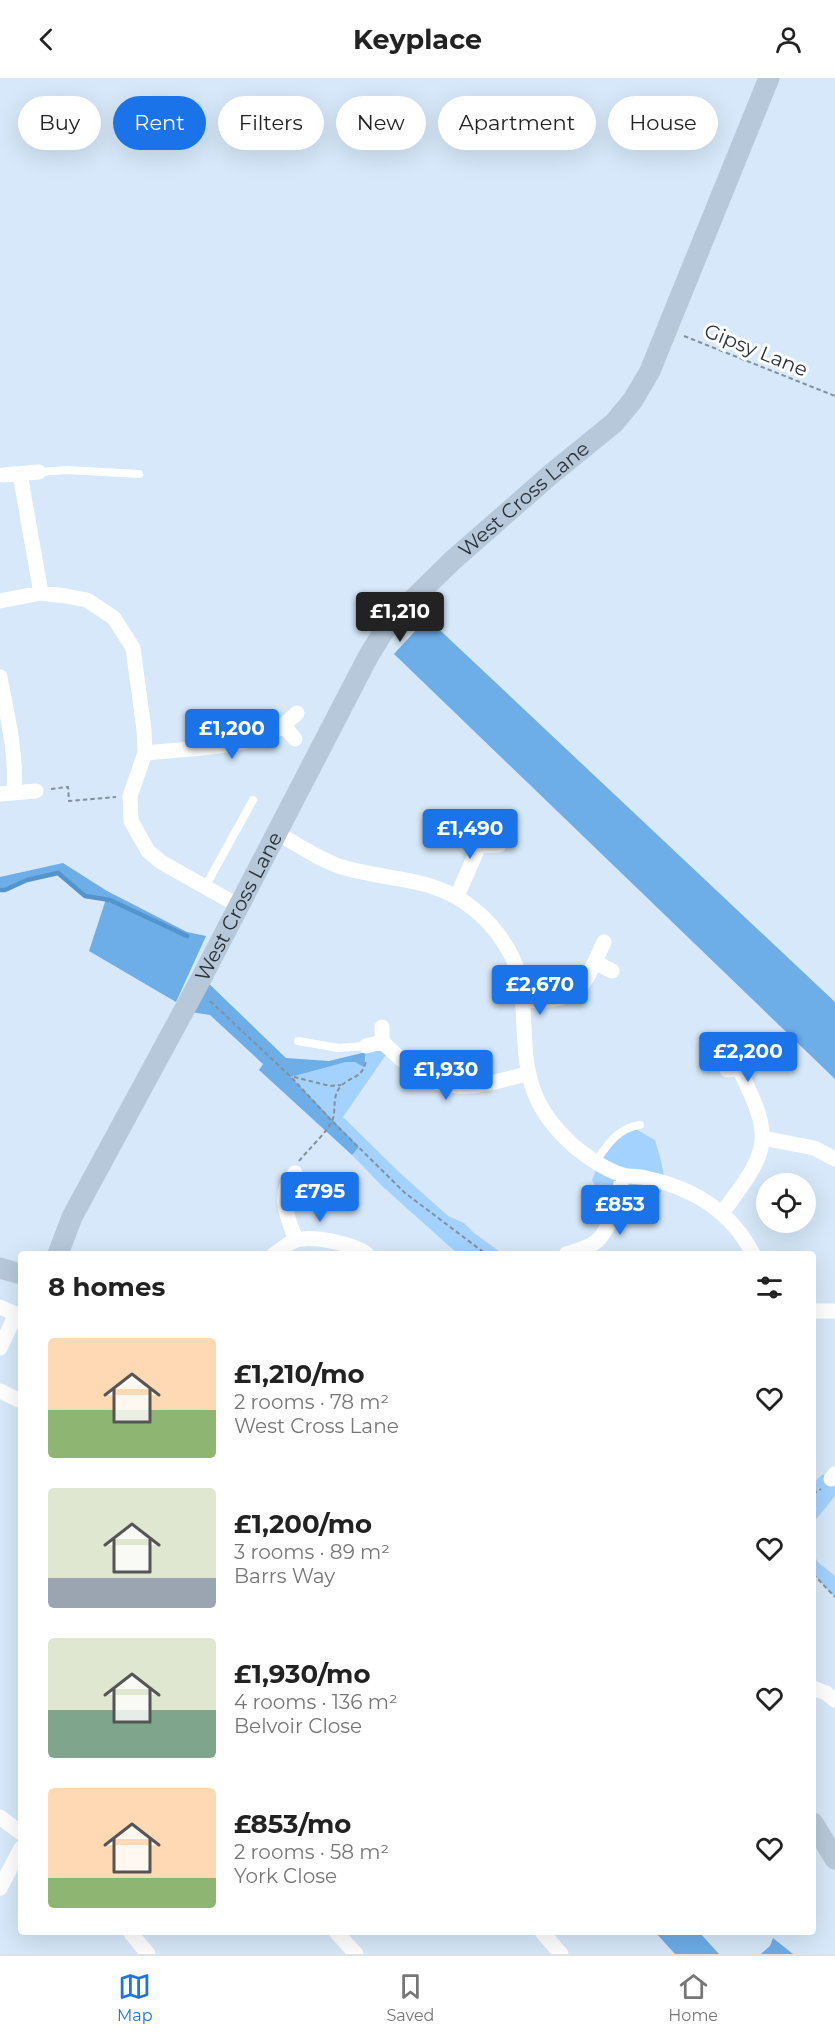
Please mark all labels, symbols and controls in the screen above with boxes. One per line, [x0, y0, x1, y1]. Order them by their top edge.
icon: back [30, 23, 63, 56]
text: Keyplace [353, 23, 482, 56]
icon: person [772, 23, 805, 56]
chip: Buy [18, 96, 101, 150]
chip: Rent [113, 96, 206, 150]
chip: Filters [218, 96, 324, 150]
chip: New [336, 96, 426, 150]
chip: Apartment [438, 96, 596, 150]
chip: House [608, 96, 718, 150]
street label: Gipsy Lane [701, 318, 811, 382]
street label: West Cross Lane [453, 436, 594, 562]
pin: £1,210 [351, 592, 449, 643]
text: £1,210 [370, 599, 430, 623]
pin: £1,200 [183, 709, 281, 760]
text: £1,200 [199, 716, 265, 740]
pin: £1,490 [421, 809, 519, 860]
text: £1,490 [437, 816, 503, 840]
street label: West Cross Lane [190, 828, 287, 985]
pin: £2,670 [491, 965, 589, 1016]
text: £2,670 [506, 972, 574, 996]
pin: £2,200 [699, 1032, 797, 1083]
text: £2,200 [713, 1039, 783, 1063]
pin: £1,930 [397, 1050, 495, 1101]
text: £1,930 [414, 1057, 478, 1081]
pin: £795 [284, 1172, 356, 1223]
map controls [756, 1173, 816, 1233]
button: locate [756, 1173, 816, 1233]
text: £795 [295, 1179, 345, 1203]
pin: £853 [584, 1185, 656, 1236]
text: £853 [595, 1192, 645, 1216]
text: 8 homes [48, 1271, 165, 1303]
icon: filters [753, 1271, 786, 1304]
text: £1,210/mo [234, 1358, 365, 1390]
icon: home [96, 1362, 168, 1434]
icon: heart [753, 1382, 786, 1415]
text: 2 rooms · 78 m² [234, 1390, 389, 1414]
text: West Cross Lane [234, 1414, 399, 1438]
text: £1,200/mo [234, 1508, 372, 1540]
icon: home [96, 1512, 168, 1584]
icon: heart [753, 1532, 786, 1565]
text: 3 rooms · 89 m² [234, 1540, 390, 1564]
text: Barrs Way [234, 1564, 335, 1588]
text: £1,930/mo [234, 1658, 371, 1690]
icon: home [96, 1662, 168, 1734]
icon: heart [753, 1682, 786, 1715]
text: 4 rooms · 136 m² [234, 1690, 398, 1714]
text: Belvoir Close [234, 1714, 362, 1738]
text: £853/mo [234, 1808, 351, 1840]
icon: home [96, 1812, 168, 1884]
icon: heart [753, 1832, 786, 1865]
text: 2 rooms · 58 m² [234, 1840, 389, 1864]
text: York Close [234, 1864, 337, 1888]
tab: Map [117, 1970, 153, 2025]
tab: Saved [386, 1970, 434, 2025]
tab: Home [668, 1970, 718, 2025]

